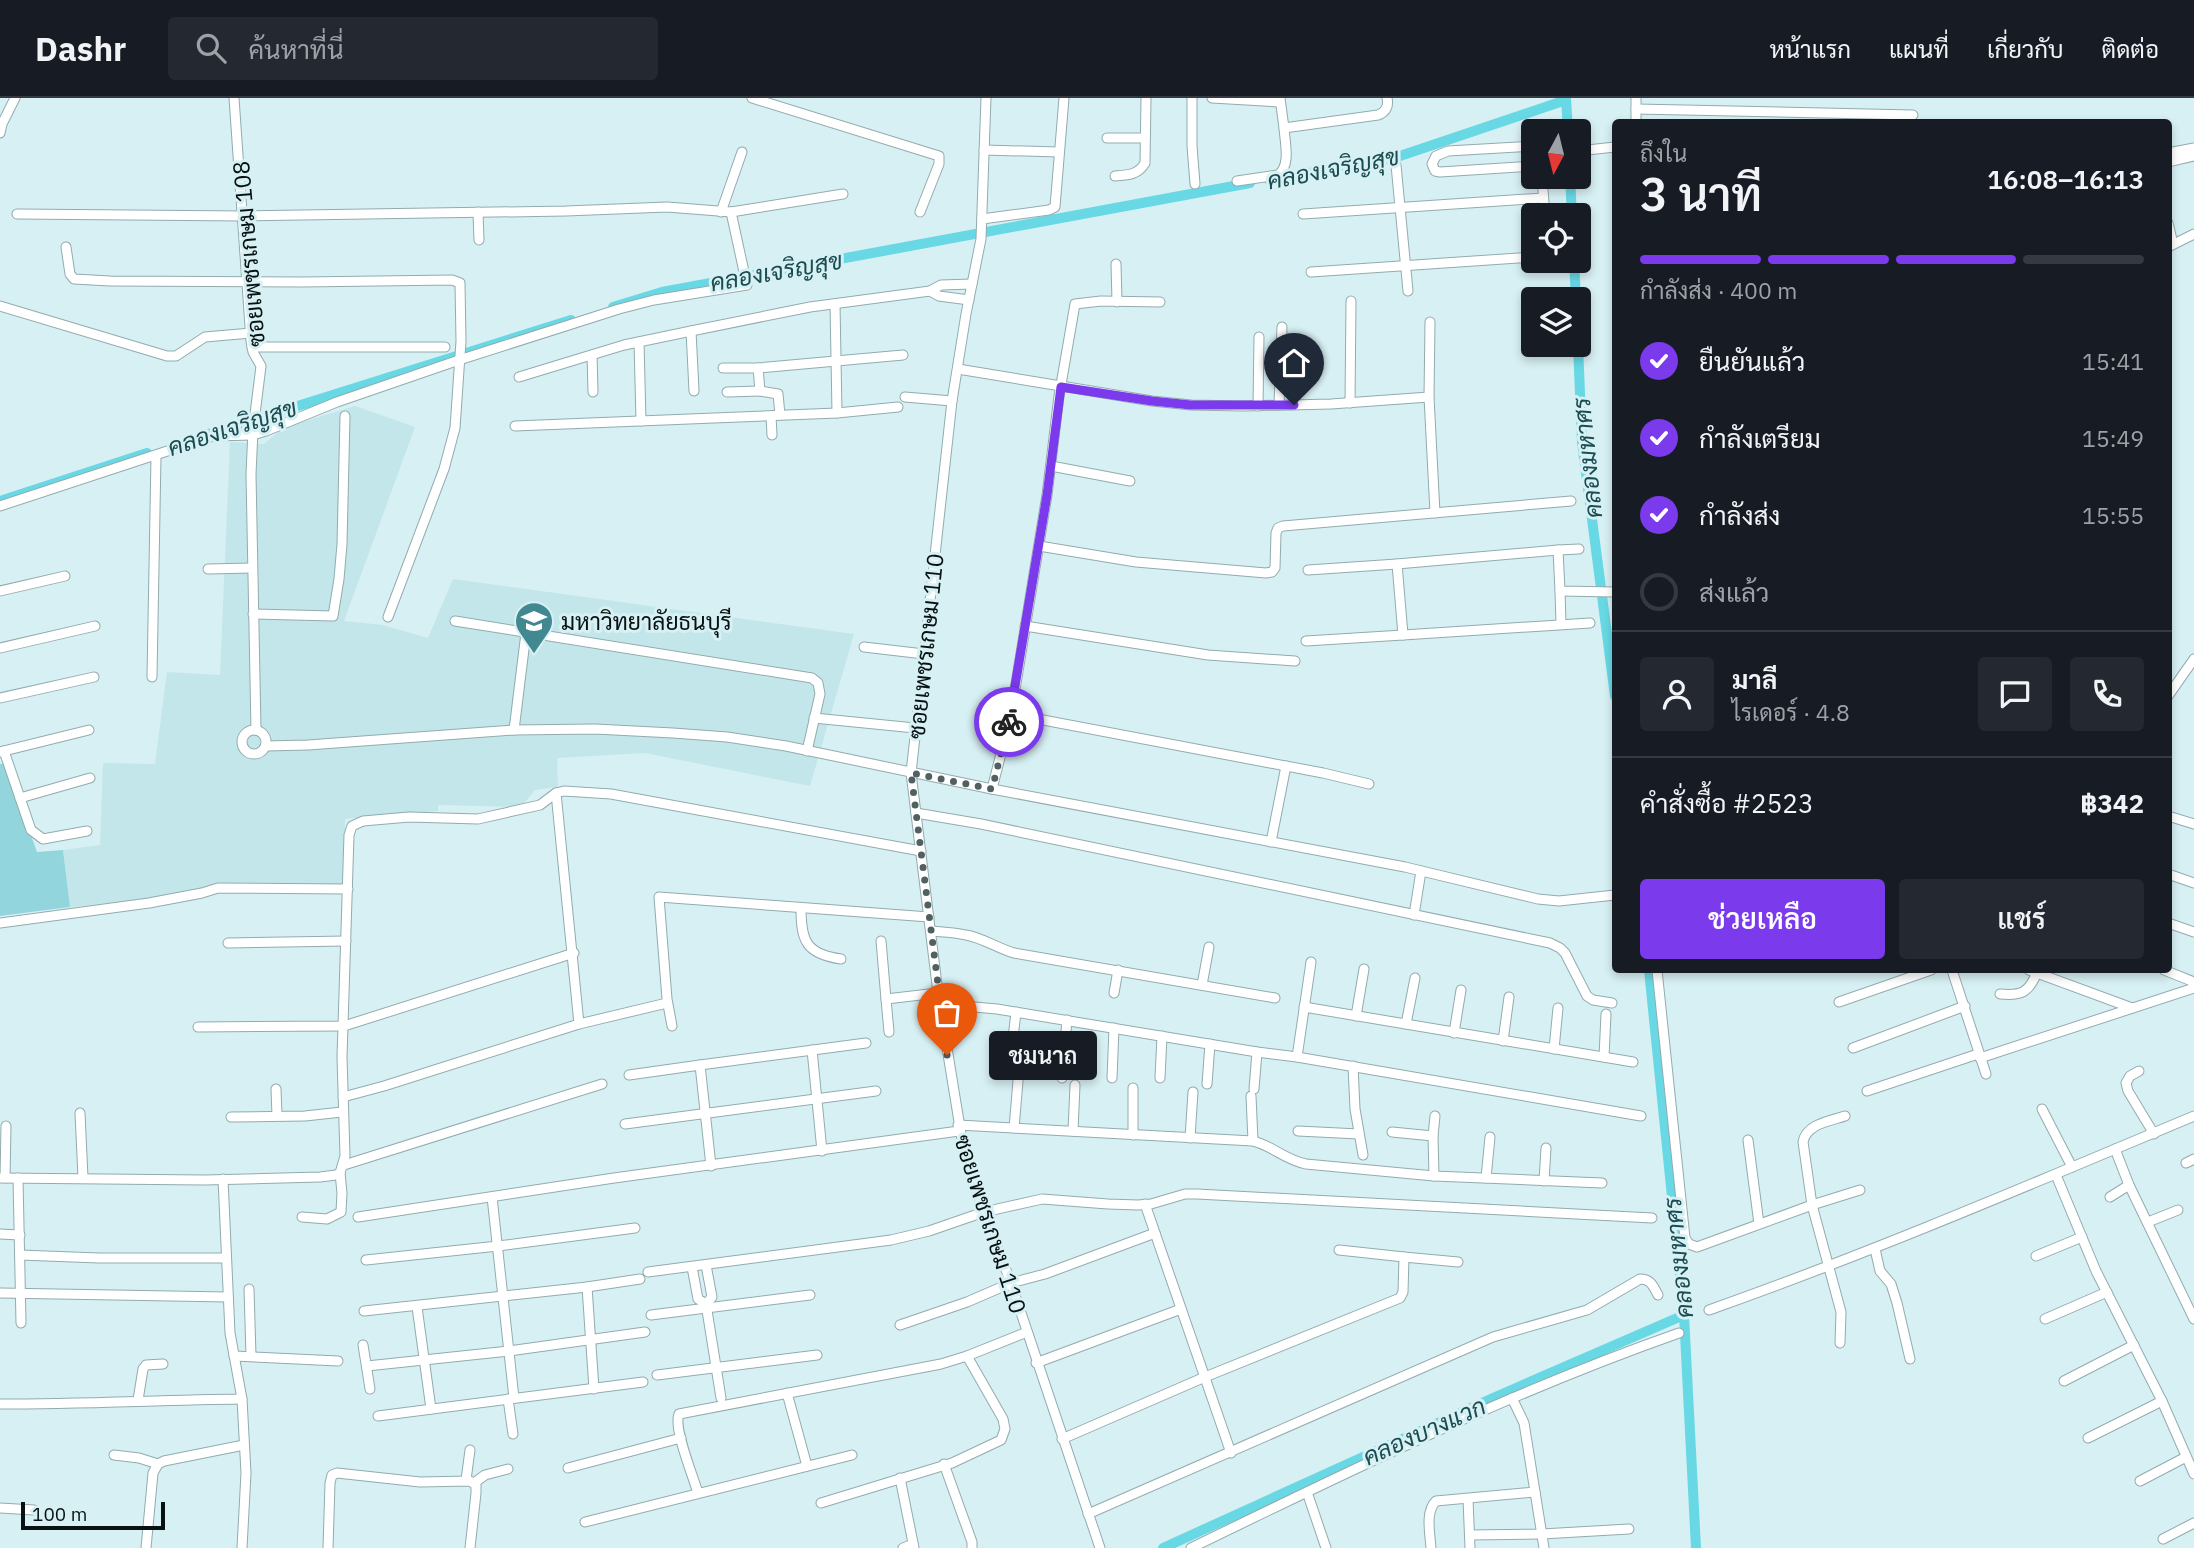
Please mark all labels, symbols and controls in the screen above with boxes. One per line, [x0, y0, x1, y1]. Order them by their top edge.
search box [168, 17, 658, 80]
text: Dashr [35, 27, 126, 70]
icon: search [192, 29, 230, 67]
text: ค้นหาที่นี่ [248, 32, 343, 66]
text: หน้าแรก [1770, 33, 1851, 65]
text: แผนที่ [1889, 33, 1949, 65]
text: เกี่ยวกับ [1987, 33, 2064, 65]
text: ติดต่อ [2102, 33, 2159, 65]
north arrow [1521, 119, 1591, 189]
map controls [1521, 119, 1591, 357]
text: ถึงใน [1640, 138, 1687, 168]
water label: คลองเจริญสุข [1264, 140, 1402, 197]
street label: ซอยเพชรเกษม 108 [225, 160, 271, 348]
text: 16:08–16:13 [1987, 162, 2144, 196]
text: 3 นาที [1640, 164, 1762, 224]
button: locate [1521, 203, 1591, 273]
water label: คลองเจริญสุข [707, 244, 845, 299]
text: กำลังส่ง · 400 m [1640, 275, 1797, 305]
button: layers [1521, 287, 1591, 357]
pin [1264, 333, 1324, 405]
icon: check [1640, 342, 1678, 380]
icon: home [1275, 344, 1313, 382]
text: ยืนยันแล้ว [1699, 344, 1805, 378]
text: 15:41 [2082, 346, 2144, 376]
water label: คลองเจริญสุข [163, 391, 301, 464]
water label: คลองมหาศร [1565, 395, 1609, 520]
icon: check [1640, 419, 1678, 457]
text: กำลังเตรียม [1699, 421, 1821, 455]
text: 15:49 [2082, 423, 2144, 453]
icon: check [1640, 496, 1678, 534]
text: กำลังส่ง [1699, 498, 1780, 532]
text: 15:55 [2082, 500, 2144, 530]
street label: ซอยเพชรเกษม 110 [900, 552, 950, 740]
text: ส่งแล้ว [1699, 575, 1769, 609]
school or university icon: มหาวิทยาลัยธนบุรี [513, 600, 555, 655]
place label: มหาวิทยาลัยธนบุรี [561, 606, 732, 638]
button: person [1640, 657, 1714, 731]
button: chat [1978, 657, 2052, 731]
button: phone [2070, 657, 2144, 731]
text: มาลี [1732, 662, 1777, 696]
courier [974, 687, 1044, 757]
text: ไรเดอร์ · 4.8 [1732, 697, 1850, 727]
icon: bike [990, 703, 1028, 741]
text: คำสั่งซื้อ #2523 [1640, 786, 1814, 820]
text: ฿342 [2080, 786, 2144, 820]
button: ช่วยเหลือ [1640, 879, 1885, 959]
button: แชร์ [1899, 879, 2144, 959]
pin [917, 983, 977, 1055]
icon: bag [928, 994, 966, 1032]
callout: ชมนาถ [989, 1030, 1098, 1080]
text: ชมนาถ [1008, 1040, 1078, 1070]
street label: ซอยเพชรเกษม 110 [948, 1131, 1034, 1317]
water label: คลองมหาศร [1656, 1195, 1700, 1320]
water label: คลองบางแวก [1357, 1390, 1491, 1472]
scale bar [21, 1499, 164, 1531]
text: 100 m [32, 1502, 87, 1526]

